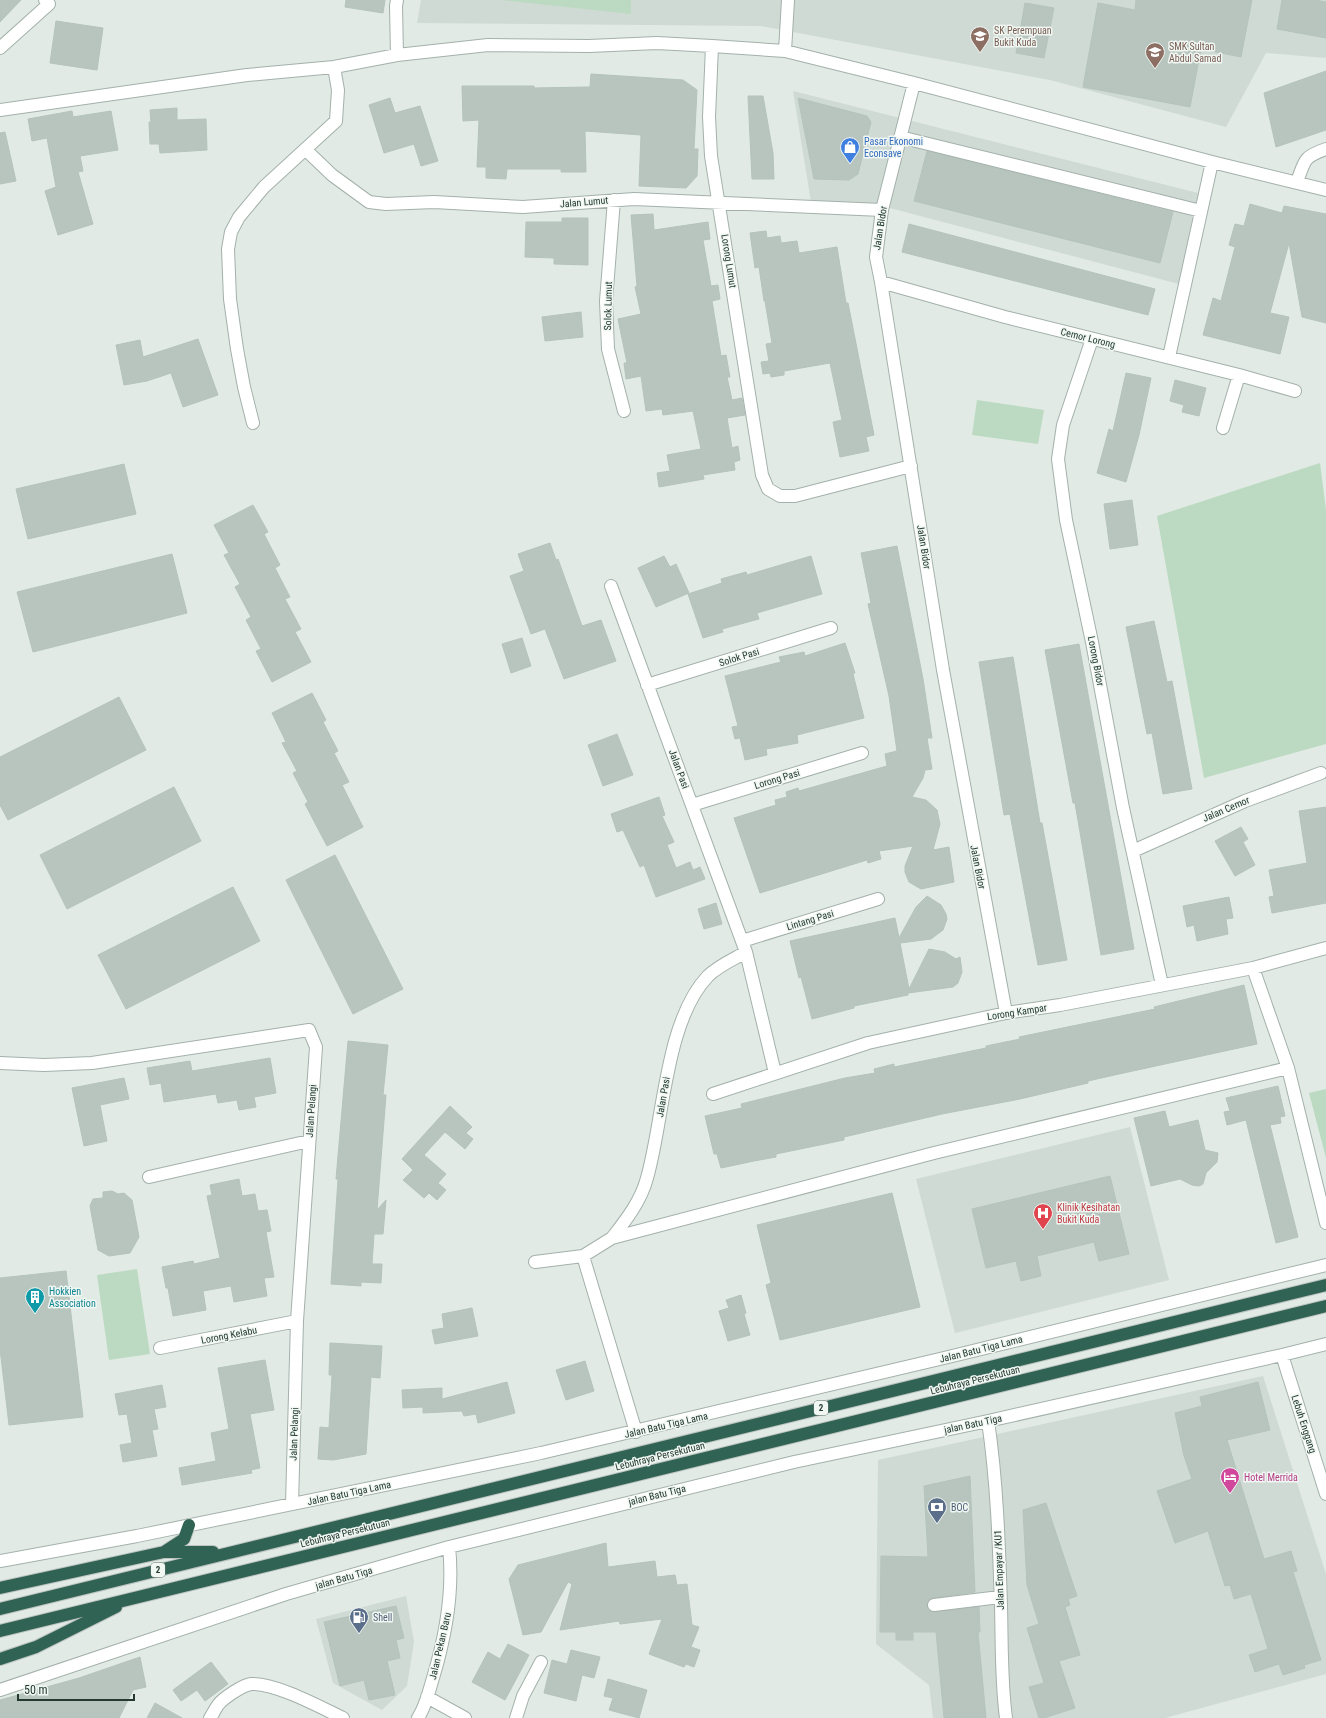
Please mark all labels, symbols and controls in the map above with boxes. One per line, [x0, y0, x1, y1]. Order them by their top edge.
school or university icon: SK Perempuan Bukit Kuda [969, 25, 991, 53]
place label: SK Perempuan Bukit Kuda [994, 25, 1052, 48]
school or university icon: SMK Sultan Abdul Samad [1144, 41, 1166, 69]
place label: SMK Sultan Abdul Samad [1169, 41, 1221, 64]
shop icon: Pasar Ekonomi Econsave [839, 136, 861, 164]
place label: Pasar Ekonomi Econsave [864, 136, 923, 159]
street label: Jalan Lumut [559, 194, 609, 210]
street label: Jalan Bidor [871, 205, 889, 251]
street label: Lorong Lumut [719, 233, 739, 289]
street label: Solok Lumut [602, 281, 614, 331]
street label: Cemor Lorong [1060, 326, 1116, 350]
street label: Jalan Bidor [915, 524, 933, 570]
street label: Lorong Bidor [1086, 635, 1106, 687]
street label: Solok Pasi [718, 646, 760, 668]
street label: Jalan Pasi [667, 748, 691, 790]
street label: Lorong Pasi [753, 767, 801, 791]
street label: Jalan Cemor [1201, 794, 1251, 824]
street label: Jalan Bidor [968, 844, 988, 890]
street label: Lintang Pasi [785, 908, 835, 932]
street label: Lorong Kampar [986, 1002, 1048, 1022]
street label: Jalan Pasi [654, 1076, 672, 1118]
street label: Jalan Pelangi [304, 1084, 318, 1138]
hospital icon: Klinik Kesihatan Bukit Kuda [1032, 1202, 1054, 1230]
place label: Klinik Kesihatan Bukit Kuda [1057, 1202, 1120, 1225]
building icon: Hokkien Association [24, 1286, 46, 1314]
place label: Hokkien Association [49, 1286, 96, 1309]
street label: Lorong Kelabu [200, 1324, 258, 1346]
street label: Jalan Batu Tiga Lama [938, 1333, 1024, 1365]
street label: Lebuhraya Persekutuan [929, 1363, 1021, 1396]
street label: Lebuh Enggang [1289, 1393, 1319, 1455]
road number: 2 [814, 1401, 828, 1415]
street label: Jalan Pelangi [288, 1407, 300, 1461]
street label: Jalan Batu Tiga Lama [623, 1410, 709, 1440]
street label: jalan Batu Tiga [942, 1412, 1003, 1436]
street label: Lebuhraya Persekutuan [614, 1439, 706, 1472]
hotel icon: Hotel Merrida [1219, 1466, 1241, 1494]
place label: Hotel Merrida [1244, 1472, 1298, 1483]
street label: Jalan Batu Tiga Lama [306, 1479, 392, 1507]
street label: jalan Batu Tiga [626, 1483, 687, 1508]
bank icon: BOC [926, 1496, 948, 1524]
place label: BOC [951, 1502, 968, 1513]
street label: Lebuhraya Persekutuan [299, 1516, 391, 1549]
street label: Jalan Empayar /KU1 [992, 1530, 1006, 1610]
road number: 2 [151, 1563, 165, 1577]
street label: jalan Batu Tiga [313, 1565, 374, 1592]
fuel station icon: Shell [348, 1606, 370, 1634]
street label: Jalan Pekan Baru [427, 1611, 453, 1681]
place label: Shell [373, 1612, 392, 1623]
scale bar [18, 1676, 134, 1702]
text: 50 m [24, 1683, 48, 1697]

